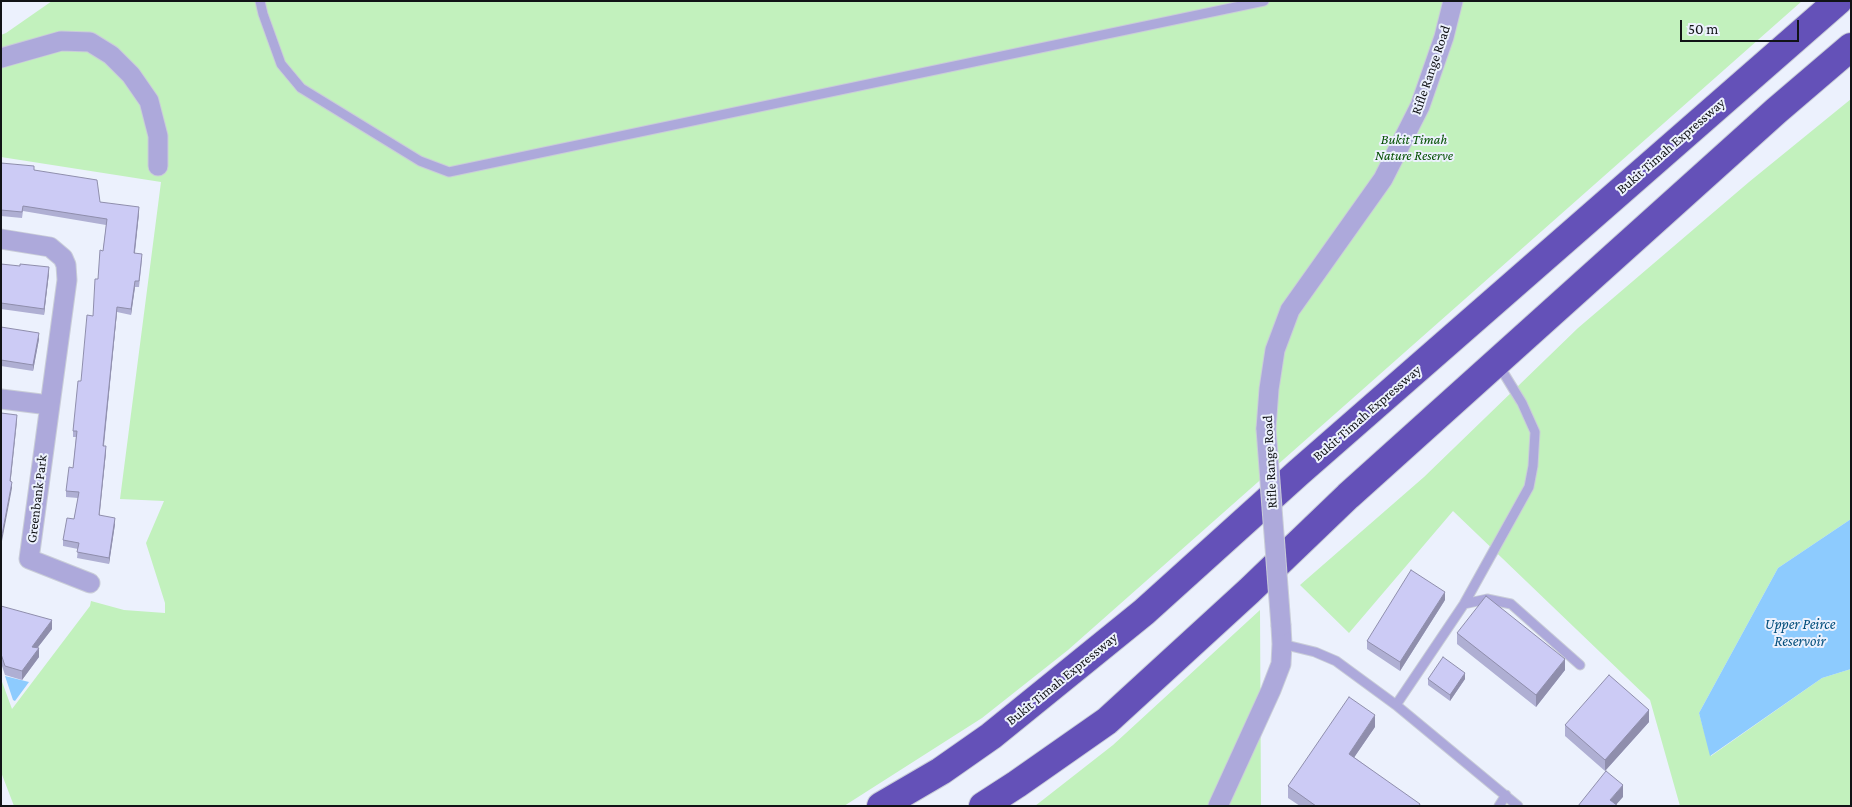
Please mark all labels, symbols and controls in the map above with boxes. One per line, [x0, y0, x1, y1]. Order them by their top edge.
scale bar [1682, 10, 1801, 42]
text: 50 m [1688, 21, 1718, 37]
street label: Rifle Range Road [1408, 23, 1454, 117]
street label: Bukit Timah Expressway [1613, 94, 1729, 198]
park label: Bukit Timah Nature Reserve [1375, 132, 1453, 164]
street label: Bukit Timah Expressway [1309, 361, 1425, 465]
street label: Rifle Range Road [1259, 415, 1281, 509]
street label: Greenbank Park [23, 454, 51, 544]
water label: Upper Peirce Reservoir [1765, 615, 1835, 650]
street label: Bukit Timah Expressway [1003, 629, 1121, 729]

